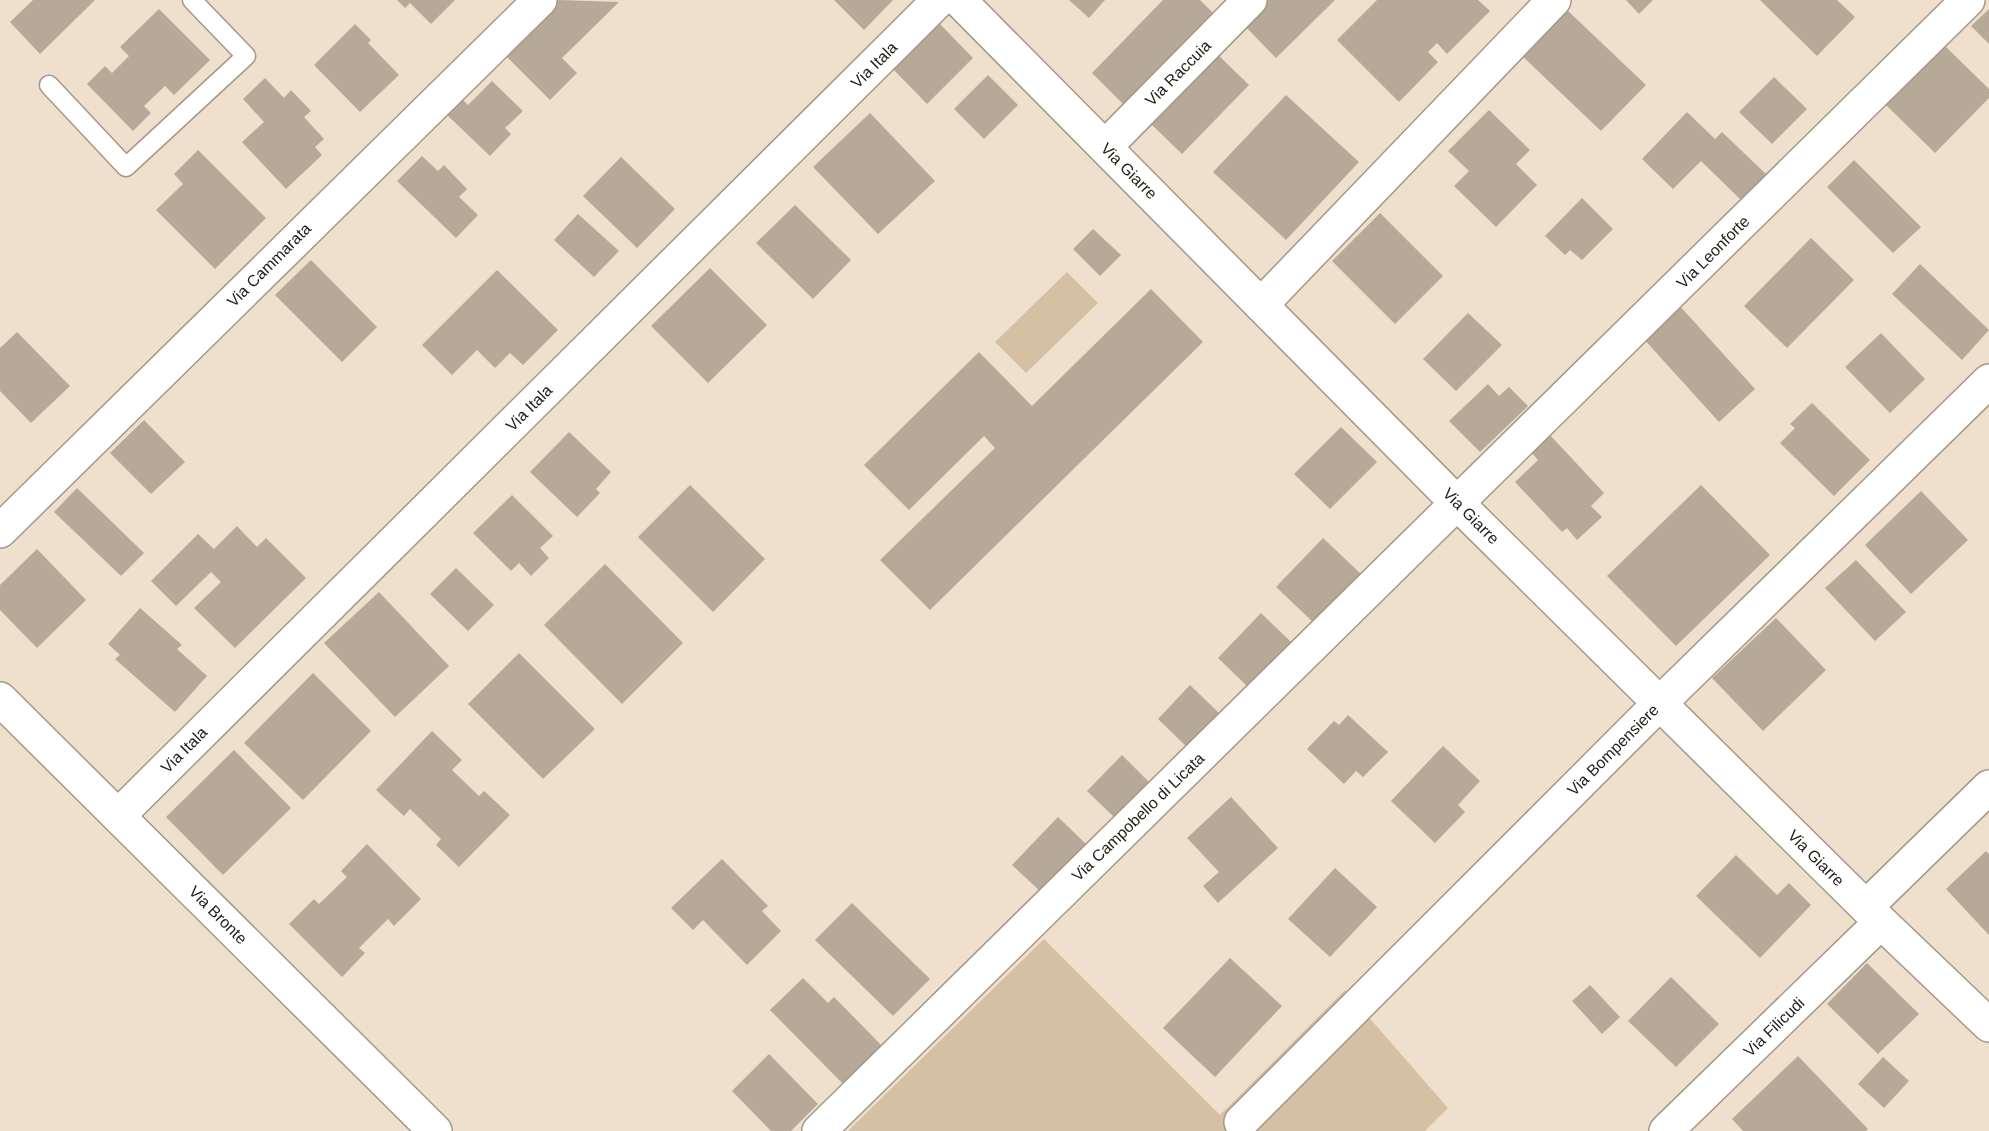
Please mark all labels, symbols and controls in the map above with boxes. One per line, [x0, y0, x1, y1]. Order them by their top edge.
street label: Via Raccuia [1142, 37, 1214, 109]
street label: Via Itala [848, 39, 900, 91]
street label: Via Giarre [1098, 140, 1160, 202]
street label: Via Leonforte [1673, 212, 1753, 292]
street label: Via Cammarata [224, 220, 314, 310]
street label: Via Itala [503, 382, 555, 434]
street label: Via Giarre [1440, 485, 1502, 547]
street label: Via Bompensiere [1564, 701, 1662, 799]
street label: Via Itala [158, 724, 210, 776]
street label: Via Campobello di Licata [1069, 749, 1208, 884]
street label: Via Giarre [1785, 827, 1847, 889]
street label: Via Bronte [186, 883, 250, 947]
street label: Via Filicudi [1740, 994, 1808, 1060]

